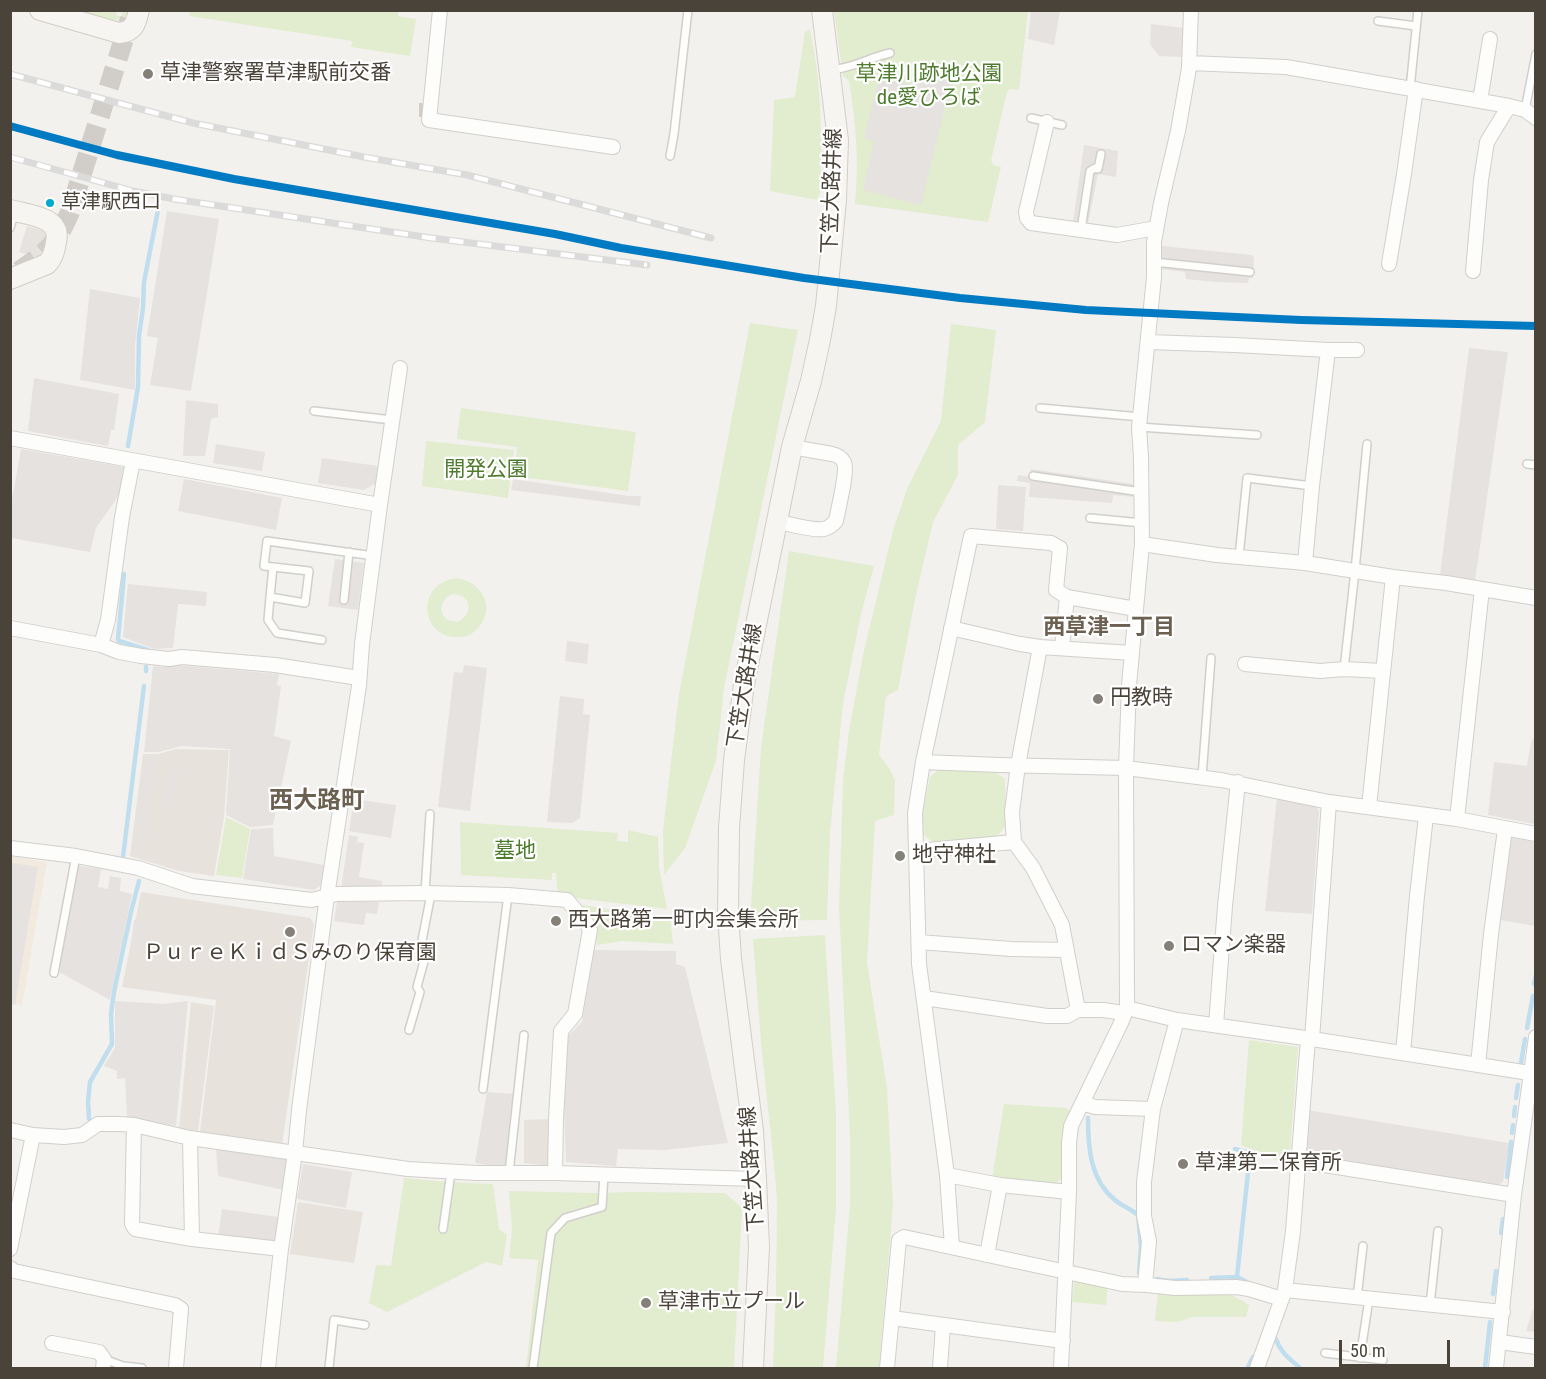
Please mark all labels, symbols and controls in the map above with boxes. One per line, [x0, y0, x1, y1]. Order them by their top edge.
place label: 草津警察署草津駅前交番 [160, 61, 391, 87]
park label: 草津川跡地公園 de愛ひろば [856, 62, 1002, 112]
marker: 草津警察署草津駅前交番 [141, 67, 155, 81]
street label: 下笠大路井線 [818, 128, 848, 254]
place label: 草津駅西口 [61, 191, 161, 215]
marker: 草津駅西口 [44, 197, 56, 209]
park label: 開発公園 [444, 458, 528, 484]
district label: 西草津一丁目 [1043, 615, 1175, 641]
street label: 下笠大路井線 [724, 622, 768, 750]
place label: 円教時 [1110, 686, 1173, 712]
marker: 円教時 [1091, 692, 1105, 706]
district label: 西大路町 [269, 788, 365, 816]
park label: 墓地 [494, 839, 536, 865]
place label: 地守神社 [912, 843, 996, 869]
marker: 地守神社 [893, 849, 907, 863]
place label: 西大路第一町内会集会所 [568, 908, 799, 934]
marker: 西大路第一町内会集会所 [549, 914, 563, 928]
marker: ＰｕｒｅＫｉｄＳみのり保育園 [283, 925, 297, 939]
place label: ロマン楽器 [1181, 933, 1286, 959]
marker: ロマン楽器 [1162, 939, 1176, 953]
place label: ＰｕｒｅＫｉｄＳみのり保育園 [143, 941, 437, 967]
street label: 下笠大路井線 [736, 1105, 770, 1233]
place label: 草津第二保育所 [1195, 1151, 1342, 1177]
marker: 草津第二保育所 [1176, 1157, 1190, 1171]
place label: 草津市立プール [658, 1290, 805, 1316]
marker: 草津市立プール [639, 1296, 653, 1310]
scale bar [1342, 1328, 1453, 1366]
text: 50 m [1350, 1340, 1385, 1361]

